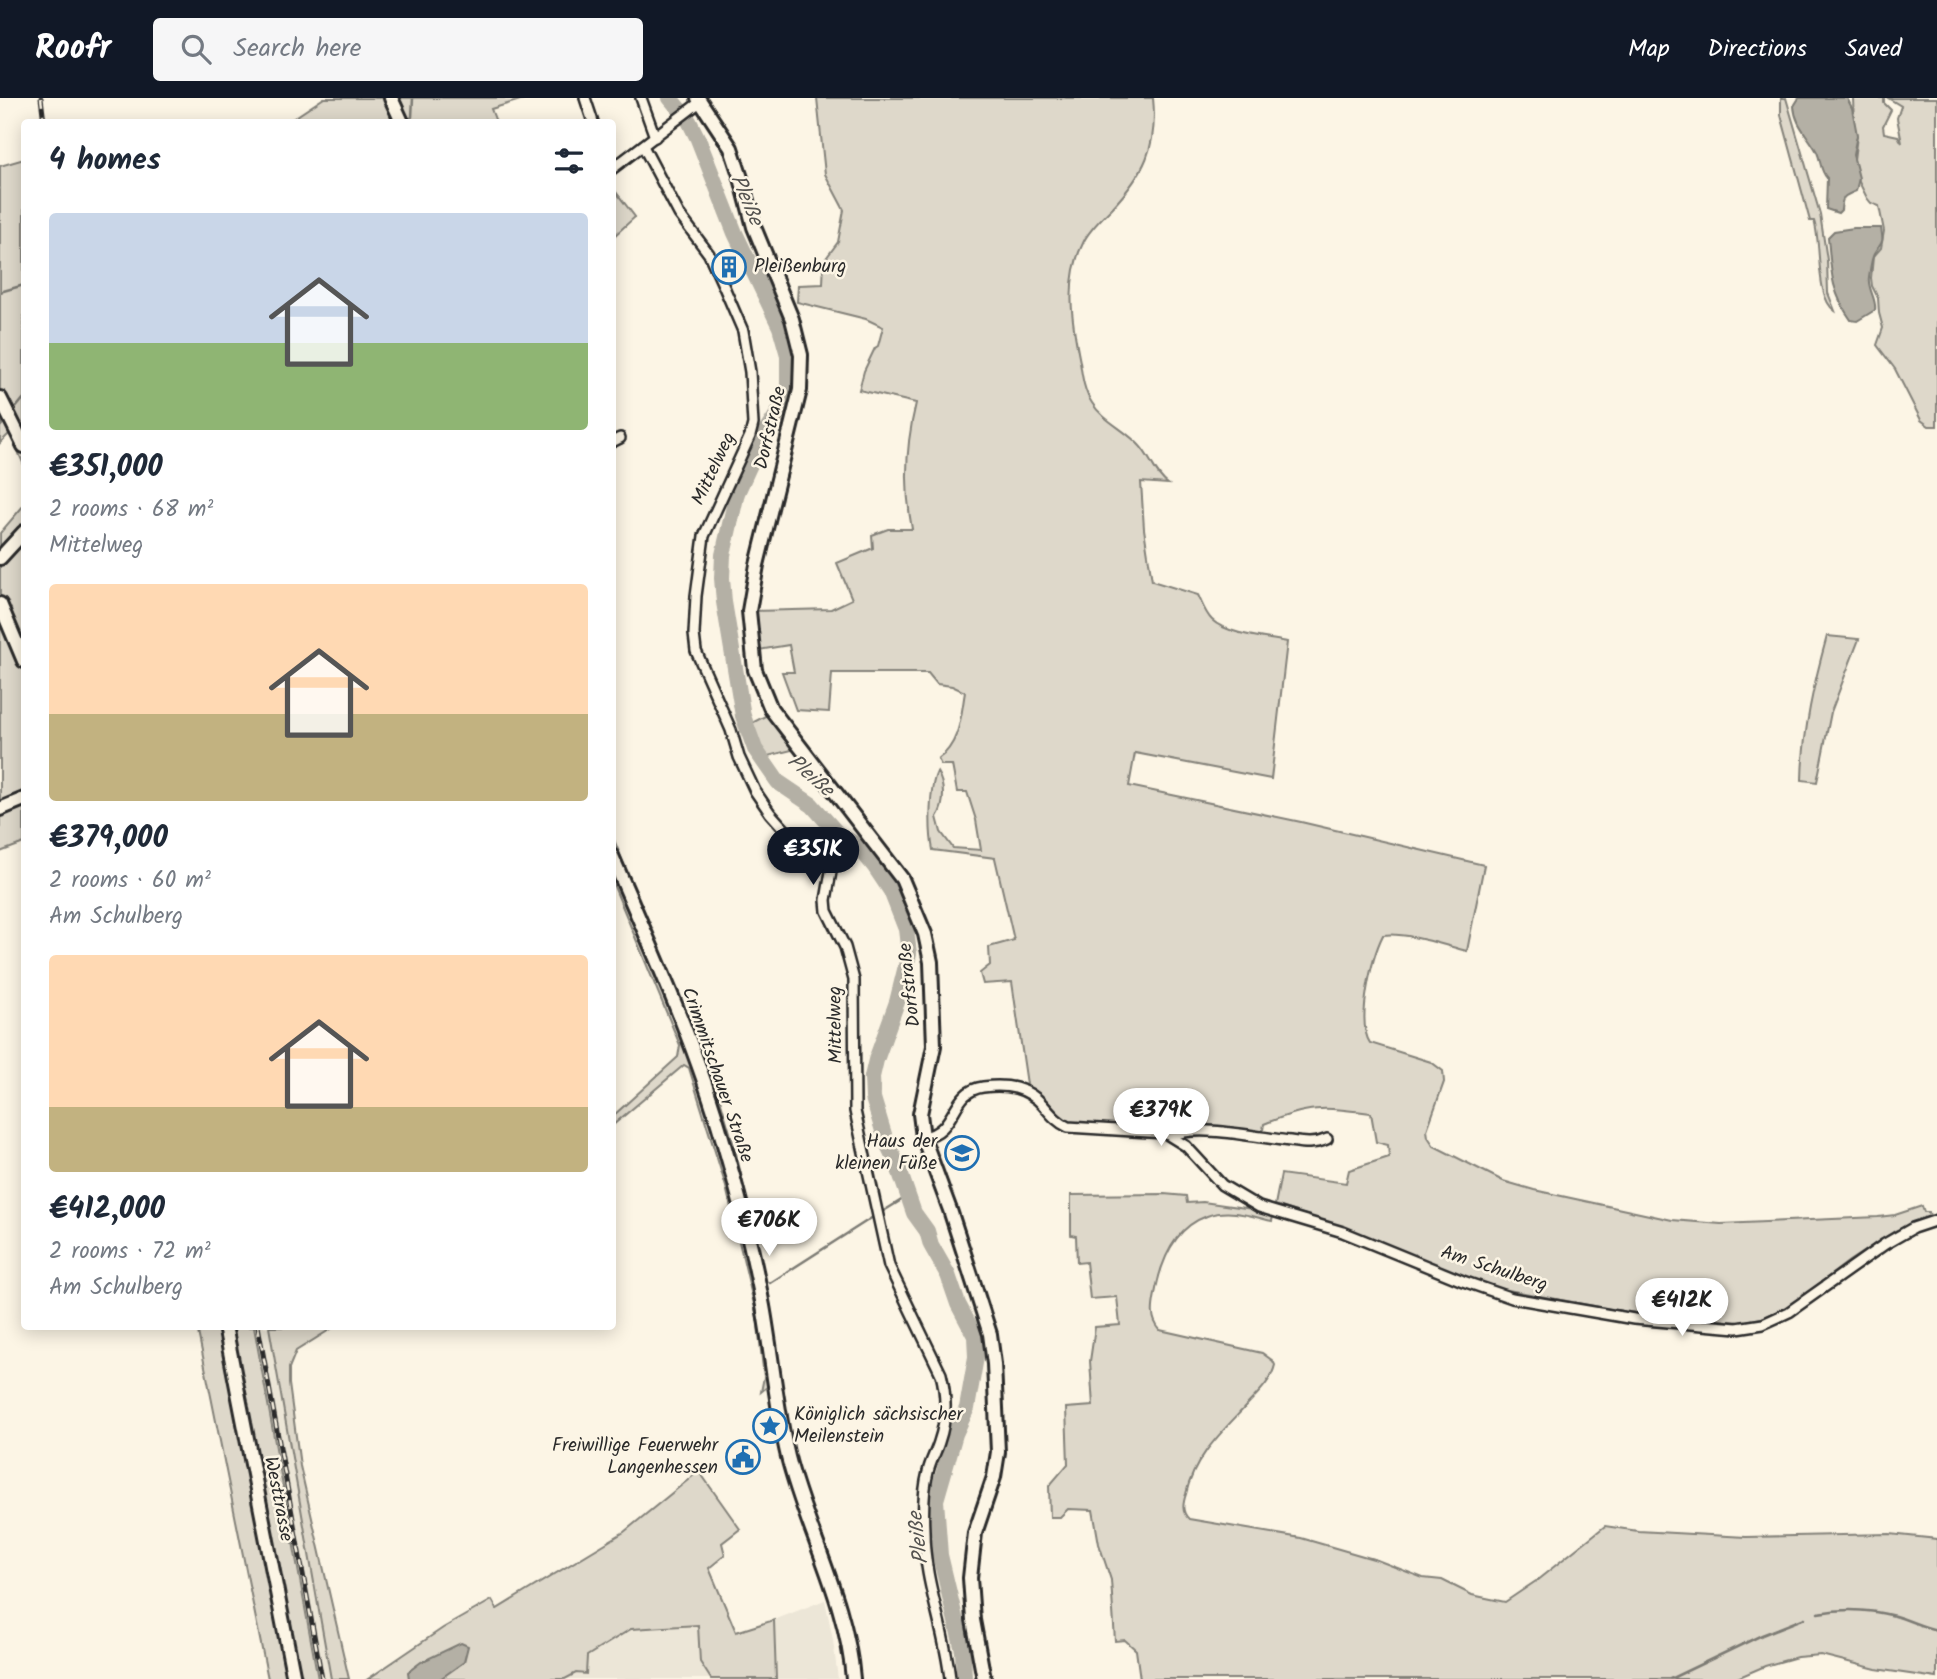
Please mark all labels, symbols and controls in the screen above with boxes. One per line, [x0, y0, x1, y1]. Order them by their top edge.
search box [153, 18, 643, 81]
text: Roofr [35, 23, 111, 76]
text: Search here [233, 28, 361, 70]
icon: search [177, 30, 215, 68]
text: Map [1628, 30, 1670, 69]
text: Directions [1708, 30, 1807, 69]
text: Saved [1845, 30, 1902, 69]
text: 4 homes [49, 137, 161, 185]
icon: filters [550, 142, 588, 180]
water label: Pleiße [721, 169, 772, 233]
building icon: Pleißenburg [710, 248, 748, 286]
place label: Pleißenburg [754, 252, 846, 282]
icon: home [256, 259, 382, 385]
street label: Dorfstraße [747, 383, 795, 473]
street label: Mittelweg [684, 427, 744, 511]
text: €351,000 [49, 444, 163, 492]
text: 2 rooms · 68 m² [49, 492, 213, 528]
text: Mittelweg [49, 528, 143, 564]
icon: home [256, 630, 382, 756]
water label: Pleiße [779, 746, 843, 807]
text: €379,000 [49, 815, 168, 863]
pin: €351K [764, 828, 862, 887]
text: €351K [783, 832, 843, 868]
text: 2 rooms · 60 m² [49, 863, 211, 899]
text: Am Schulberg [49, 899, 183, 935]
street label: Dorfstraße [891, 941, 929, 1029]
street label: Crimmitschauer Straße [673, 983, 761, 1167]
street label: Mittelweg [820, 986, 852, 1064]
icon: home [256, 1001, 382, 1127]
pin: €379K [1112, 1088, 1210, 1148]
text: €379K [1129, 1093, 1193, 1129]
place label: Haus der kleinen Füße [835, 1127, 939, 1179]
school or university icon: Haus der kleinen Füße [943, 1134, 981, 1172]
text: €412,000 [49, 1186, 165, 1234]
pin: €706K [720, 1198, 818, 1258]
text: €706K [737, 1203, 801, 1239]
text: 2 rooms · 72 m² [49, 1234, 211, 1270]
street label: Am Schulberg [1437, 1238, 1551, 1300]
text: Am Schulberg [49, 1270, 183, 1306]
pin: €412K [1633, 1278, 1731, 1338]
text: €412K [1651, 1283, 1713, 1319]
place label: Königlich sächsischer Meilenstein [794, 1400, 965, 1452]
place icon: Königlich sächsischer Meilenstein [751, 1407, 789, 1445]
place label: Freiwillige Feuerwehr Langenhessen [552, 1431, 720, 1483]
public building icon: Freiwillige Feuerwehr Langenhessen [724, 1438, 762, 1476]
street label: Westtrasse [255, 1454, 301, 1545]
water label: Pleiße [899, 1507, 939, 1566]

